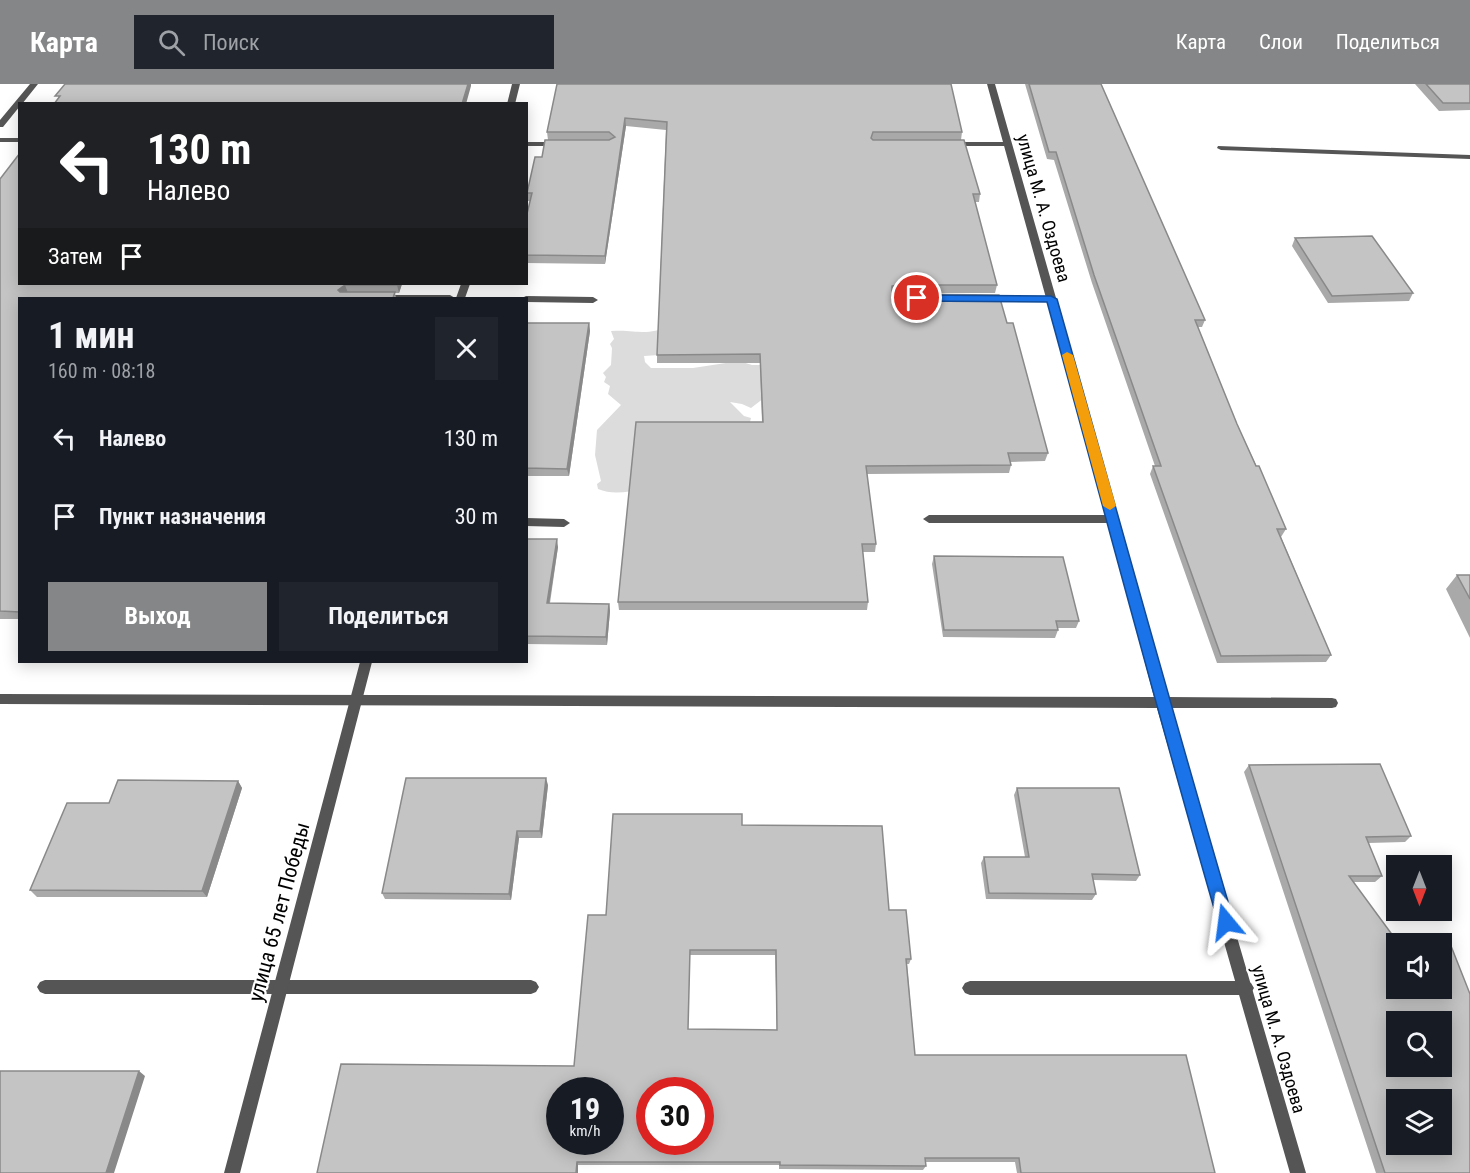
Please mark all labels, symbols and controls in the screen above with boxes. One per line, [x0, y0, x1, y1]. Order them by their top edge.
search box [134, 15, 554, 69]
text: Карта [30, 26, 98, 59]
icon: search [155, 26, 188, 59]
text: Поиск [203, 30, 260, 55]
text: Карта [1176, 30, 1226, 54]
text: Слои [1259, 30, 1303, 54]
text: Поделиться [1336, 30, 1440, 54]
text: 130 m [147, 125, 252, 174]
icon: left [48, 126, 126, 204]
street label: улица М. А. Оздоева [1013, 132, 1075, 284]
text: Налево [147, 175, 230, 207]
icon: arrive [115, 240, 148, 273]
text: Затем [48, 244, 103, 269]
pin [891, 272, 942, 323]
icon: arrive [900, 281, 933, 314]
text: 1 мин [48, 315, 134, 357]
button: close [435, 317, 498, 380]
text: 160 m · 08:18 [48, 359, 155, 383]
icon: left [48, 422, 81, 455]
text: Налево [99, 426, 166, 451]
text: 130 m [444, 426, 498, 451]
icon: arrive [48, 500, 81, 533]
text: Пункт назначения [99, 504, 266, 529]
text: 30 m [455, 504, 498, 529]
button: Выход [48, 582, 267, 651]
button: Поделиться [279, 582, 498, 651]
street label: улица 65 лет Победы [244, 820, 314, 1004]
north arrow [1386, 855, 1452, 921]
map controls [1386, 855, 1452, 1155]
position arrow [1194, 890, 1258, 954]
button: sound [1386, 933, 1452, 999]
street label: улица М. А. Оздоева [1248, 963, 1310, 1115]
button: search [1386, 1011, 1452, 1077]
speed limit sign: 30 [636, 1077, 714, 1155]
button: layers [1386, 1089, 1452, 1155]
text: 19 [570, 1091, 600, 1126]
text: km/h [570, 1122, 600, 1140]

